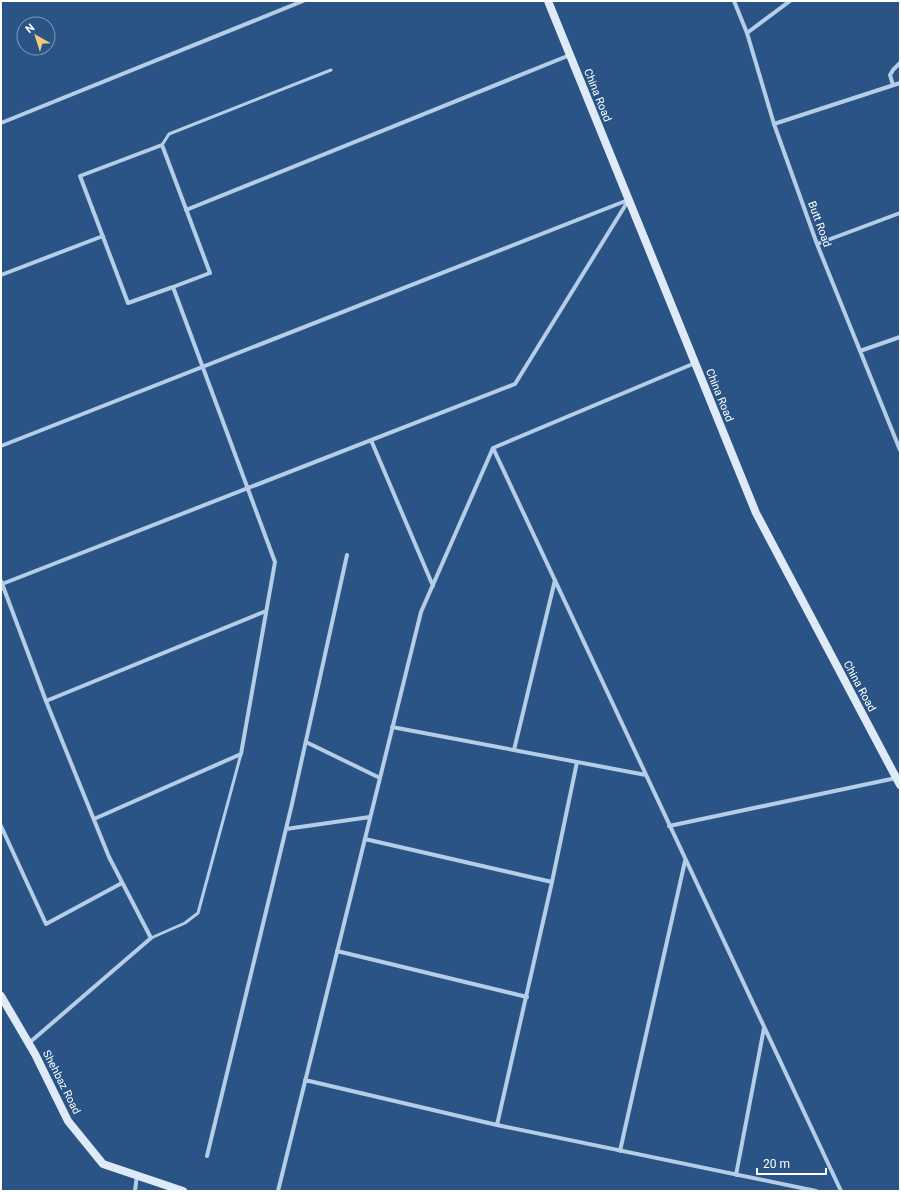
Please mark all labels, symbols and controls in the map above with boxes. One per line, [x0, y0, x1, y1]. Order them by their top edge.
north arrow [16, 16, 56, 56]
text: N [23, 21, 37, 36]
street label: China Road [581, 67, 614, 124]
street label: Butt Road [805, 199, 834, 249]
street label: China Road [703, 367, 736, 424]
street label: China Road [841, 658, 878, 714]
street label: Shehbaz Road [40, 1048, 83, 1116]
scale bar [757, 1150, 826, 1176]
text: 20 m [763, 1157, 790, 1171]

